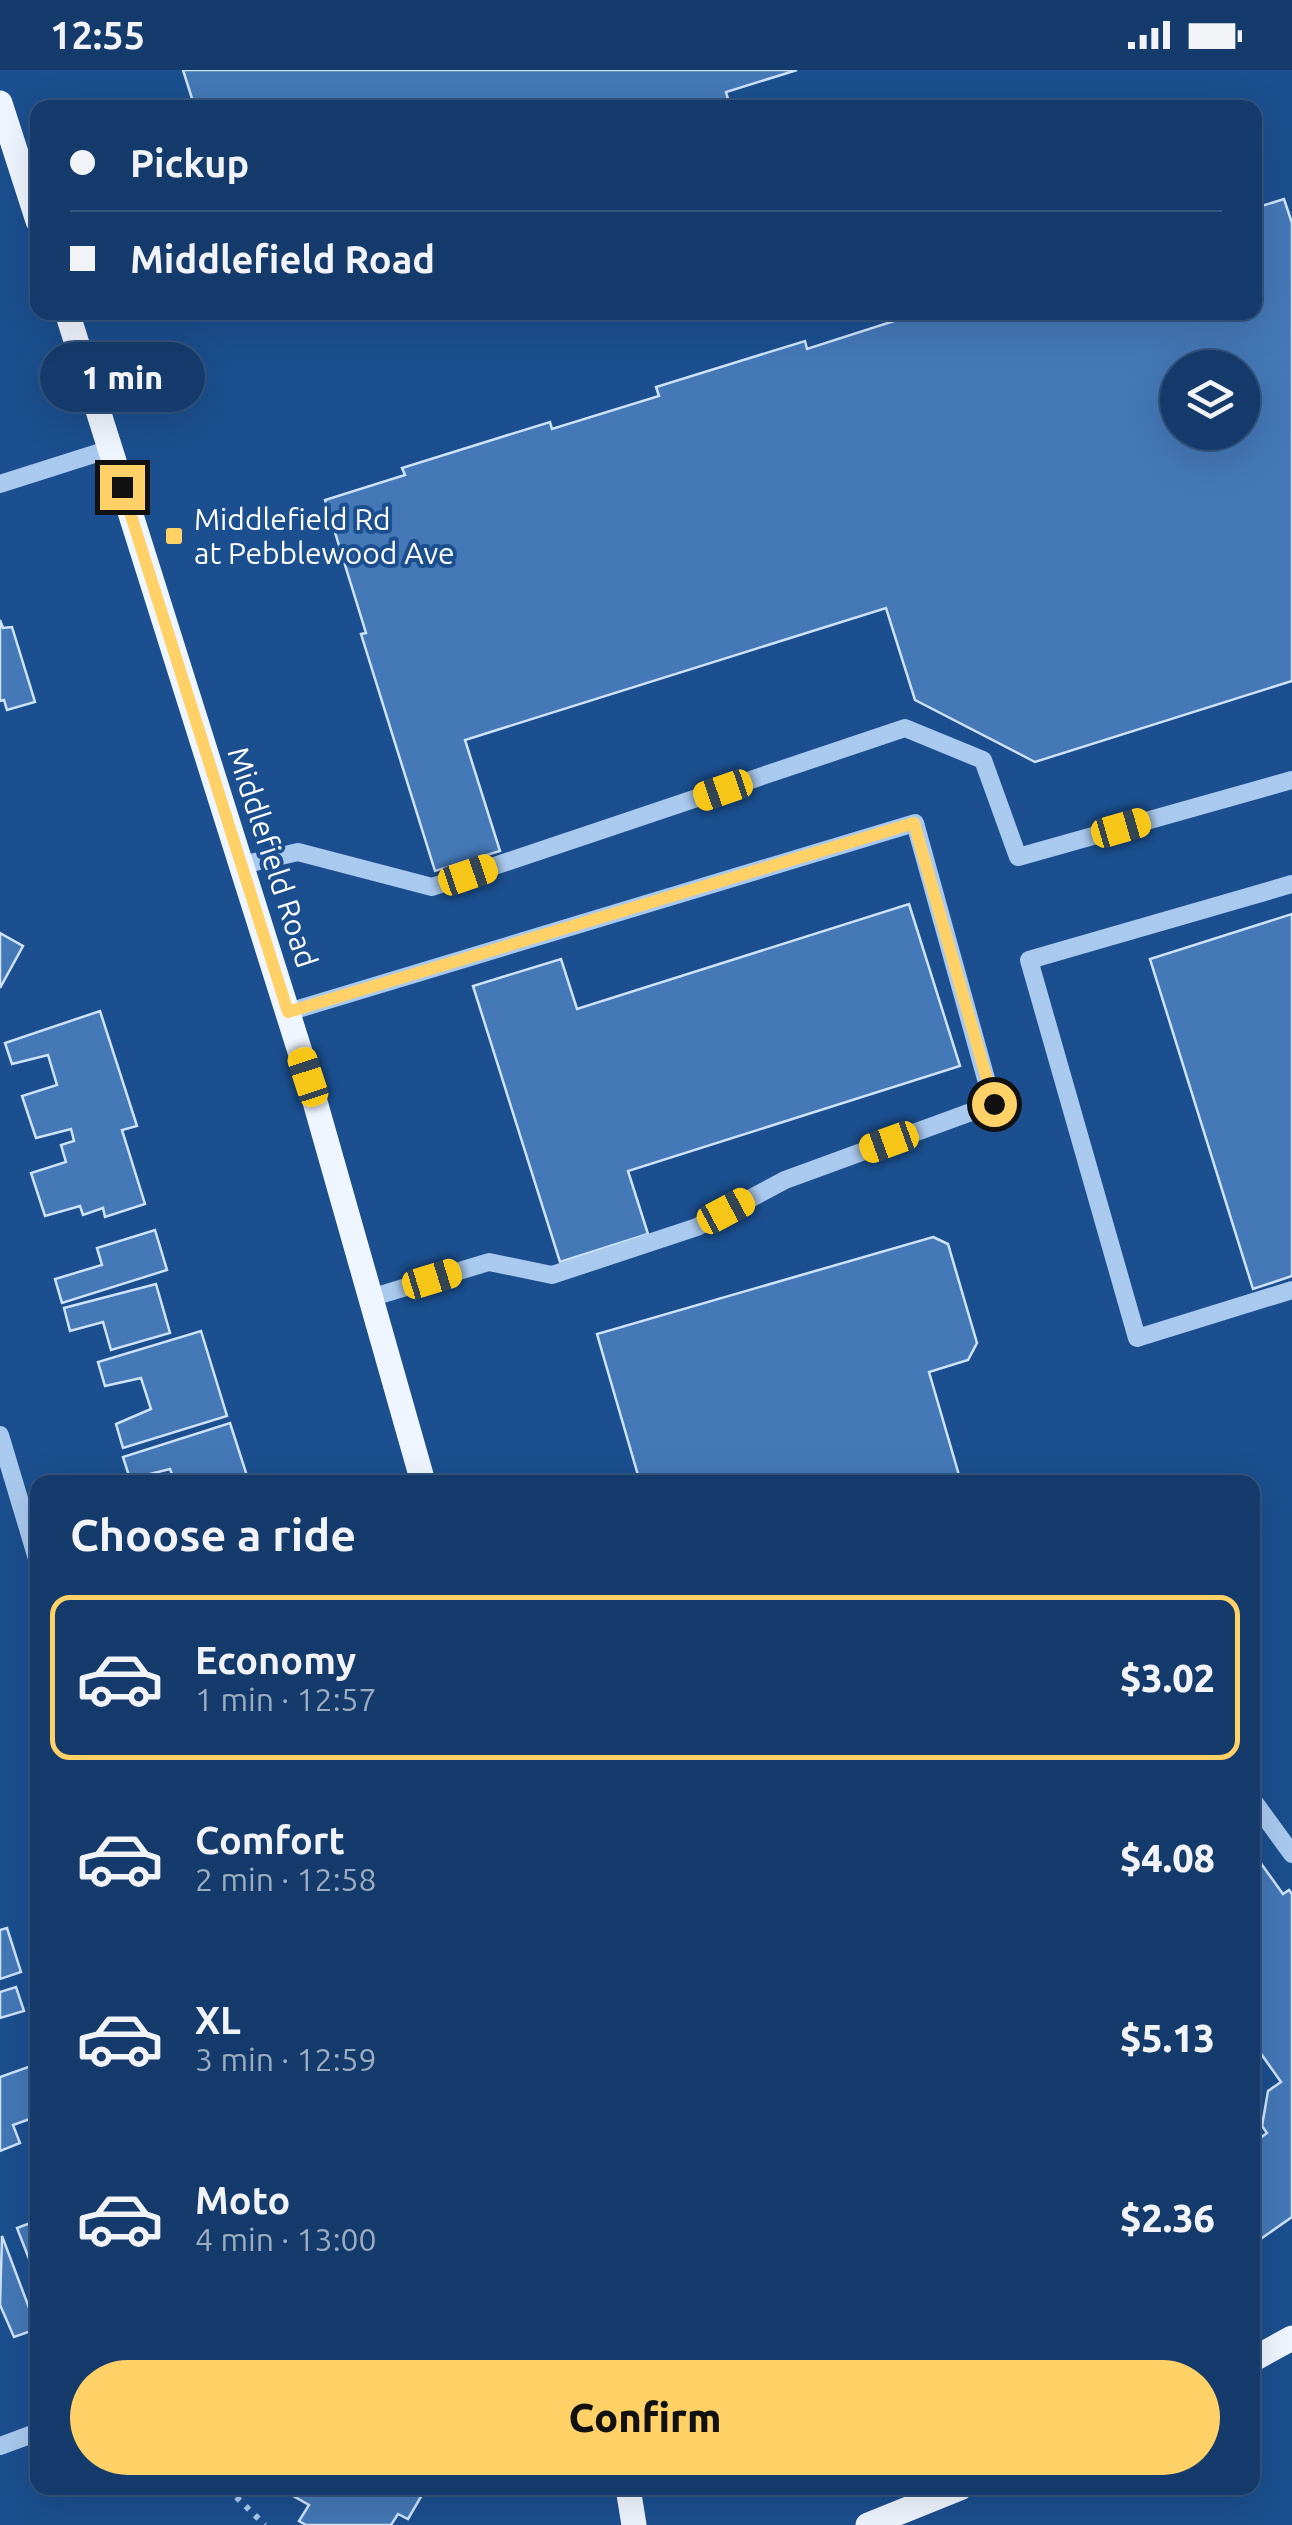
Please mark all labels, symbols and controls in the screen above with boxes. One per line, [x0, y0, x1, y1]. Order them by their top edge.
text: 12:55 [50, 14, 145, 56]
text: Pickup [130, 142, 249, 184]
text: Middlefield Road [130, 238, 435, 280]
callout: 1 min [39, 342, 204, 412]
map controls [1160, 350, 1260, 450]
button: layers [1160, 350, 1260, 450]
text: 1 min [82, 359, 163, 395]
route end [100, 465, 145, 510]
place label: Middlefield Rd at Pebblewood Ave [194, 502, 455, 570]
marker: Middlefield Rd at Pebblewood Ave [163, 525, 185, 547]
street label: Middlefield Road [221, 743, 325, 971]
car [690, 766, 756, 814]
car [1088, 805, 1154, 851]
car [435, 851, 501, 899]
car [284, 1044, 332, 1110]
route start [972, 1082, 1017, 1127]
car [856, 1118, 922, 1166]
car [692, 1184, 760, 1238]
car [399, 1256, 465, 1302]
text: Choose a ride [70, 1509, 356, 1560]
icon: car [75, 1633, 165, 1723]
text: Economy [195, 1639, 356, 1681]
text: $3.02 [1120, 1657, 1215, 1699]
text: 1 min · 12:57 [195, 1681, 377, 1717]
icon: car [75, 1813, 165, 1903]
text: Comfort [195, 1819, 345, 1861]
text: $4.08 [1120, 1837, 1215, 1879]
text: 2 min · 12:58 [195, 1861, 377, 1897]
icon: car [75, 1993, 165, 2083]
text: XL [195, 1999, 241, 2041]
text: $5.13 [1120, 2017, 1215, 2059]
text: 3 min · 12:59 [195, 2041, 377, 2077]
icon: car [75, 2173, 165, 2263]
text: Moto [195, 2179, 290, 2221]
text: $2.36 [1120, 2197, 1215, 2239]
text: 4 min · 13:00 [195, 2221, 377, 2257]
button: Confirm [70, 2360, 1220, 2475]

